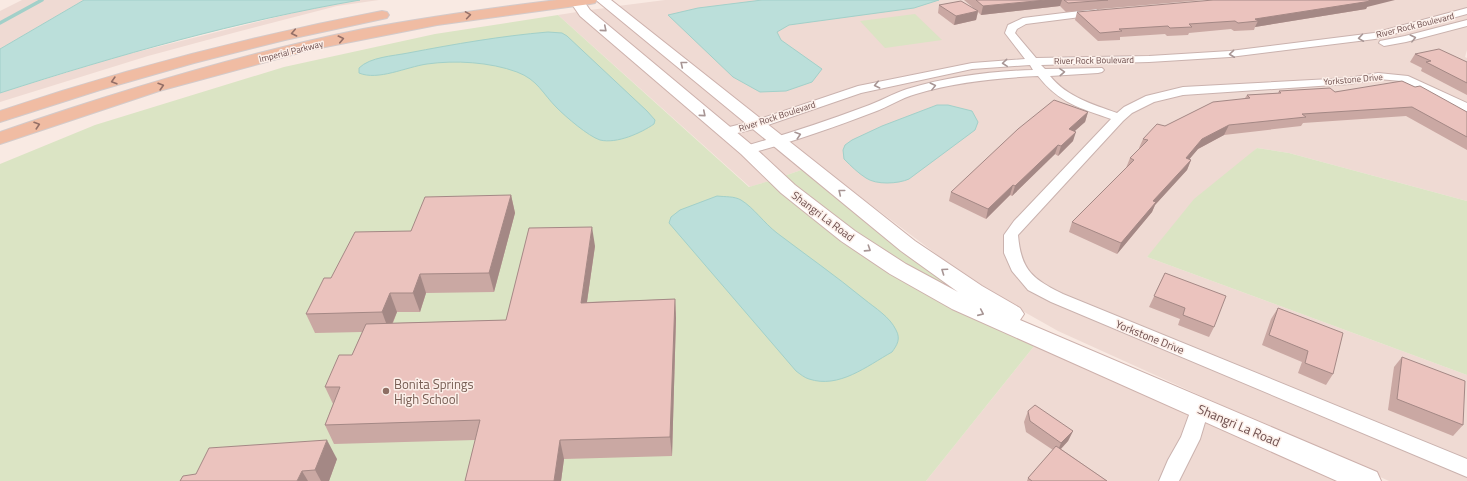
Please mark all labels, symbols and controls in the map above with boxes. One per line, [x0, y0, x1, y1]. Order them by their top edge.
street label: River Rock Boulevard [1375, 9, 1456, 41]
one-way arrow [465, 11, 471, 20]
one-way arrow [600, 25, 607, 32]
one-way arrow [290, 28, 297, 36]
one-way arrow [1358, 33, 1364, 42]
one-way arrow [1410, 34, 1417, 42]
one-way arrow [337, 35, 344, 43]
street label: Imperial Parkway [258, 37, 325, 65]
one-way arrow [1229, 49, 1235, 58]
street label: River Rock Boulevard [1054, 53, 1134, 67]
one-way arrow [1002, 59, 1008, 68]
one-way arrow [681, 62, 688, 69]
one-way arrow [1059, 67, 1065, 76]
street label: Yorkstone Drive [1323, 70, 1384, 88]
one-way arrow [111, 76, 118, 85]
one-way arrow [874, 81, 880, 89]
one-way arrow [157, 82, 164, 91]
one-way arrow [930, 83, 936, 91]
street label: River Rock Boulevard [737, 97, 817, 135]
one-way arrow [699, 109, 706, 116]
one-way arrow [33, 121, 40, 130]
one-way arrow [794, 132, 801, 140]
street label: Shangri La Road [788, 187, 858, 245]
one-way arrow [839, 189, 846, 196]
one-way arrow [864, 244, 871, 251]
one-way arrow [941, 268, 948, 276]
one-way arrow [977, 308, 985, 316]
street label: Yorkstone Drive [1113, 316, 1187, 358]
place label: Bonita Springs High School [394, 374, 474, 409]
marker: Bonita Springs High School [381, 386, 391, 396]
street label: Shangri La Road [1195, 399, 1283, 451]

